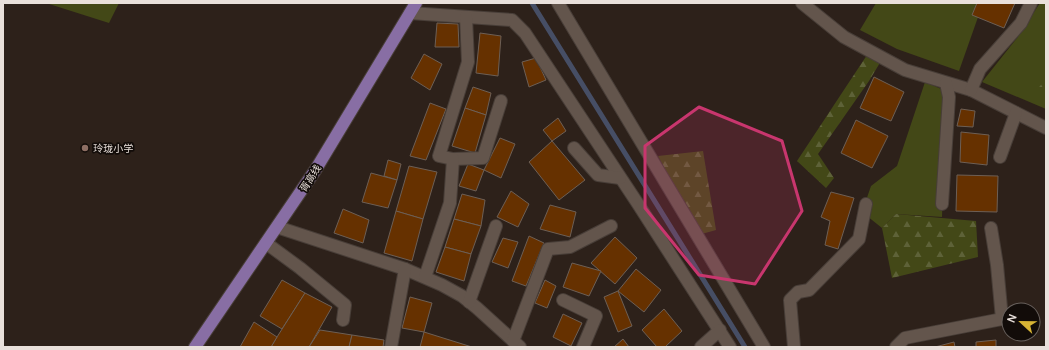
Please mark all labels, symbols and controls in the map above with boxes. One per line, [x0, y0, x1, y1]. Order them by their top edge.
place label: 玲珑小学 [93, 141, 133, 155]
marker: 玲珑小学 [80, 143, 90, 153]
street label: 胥高线 [296, 162, 324, 194]
north arrow [1001, 302, 1041, 342]
text: N [1003, 312, 1020, 325]

